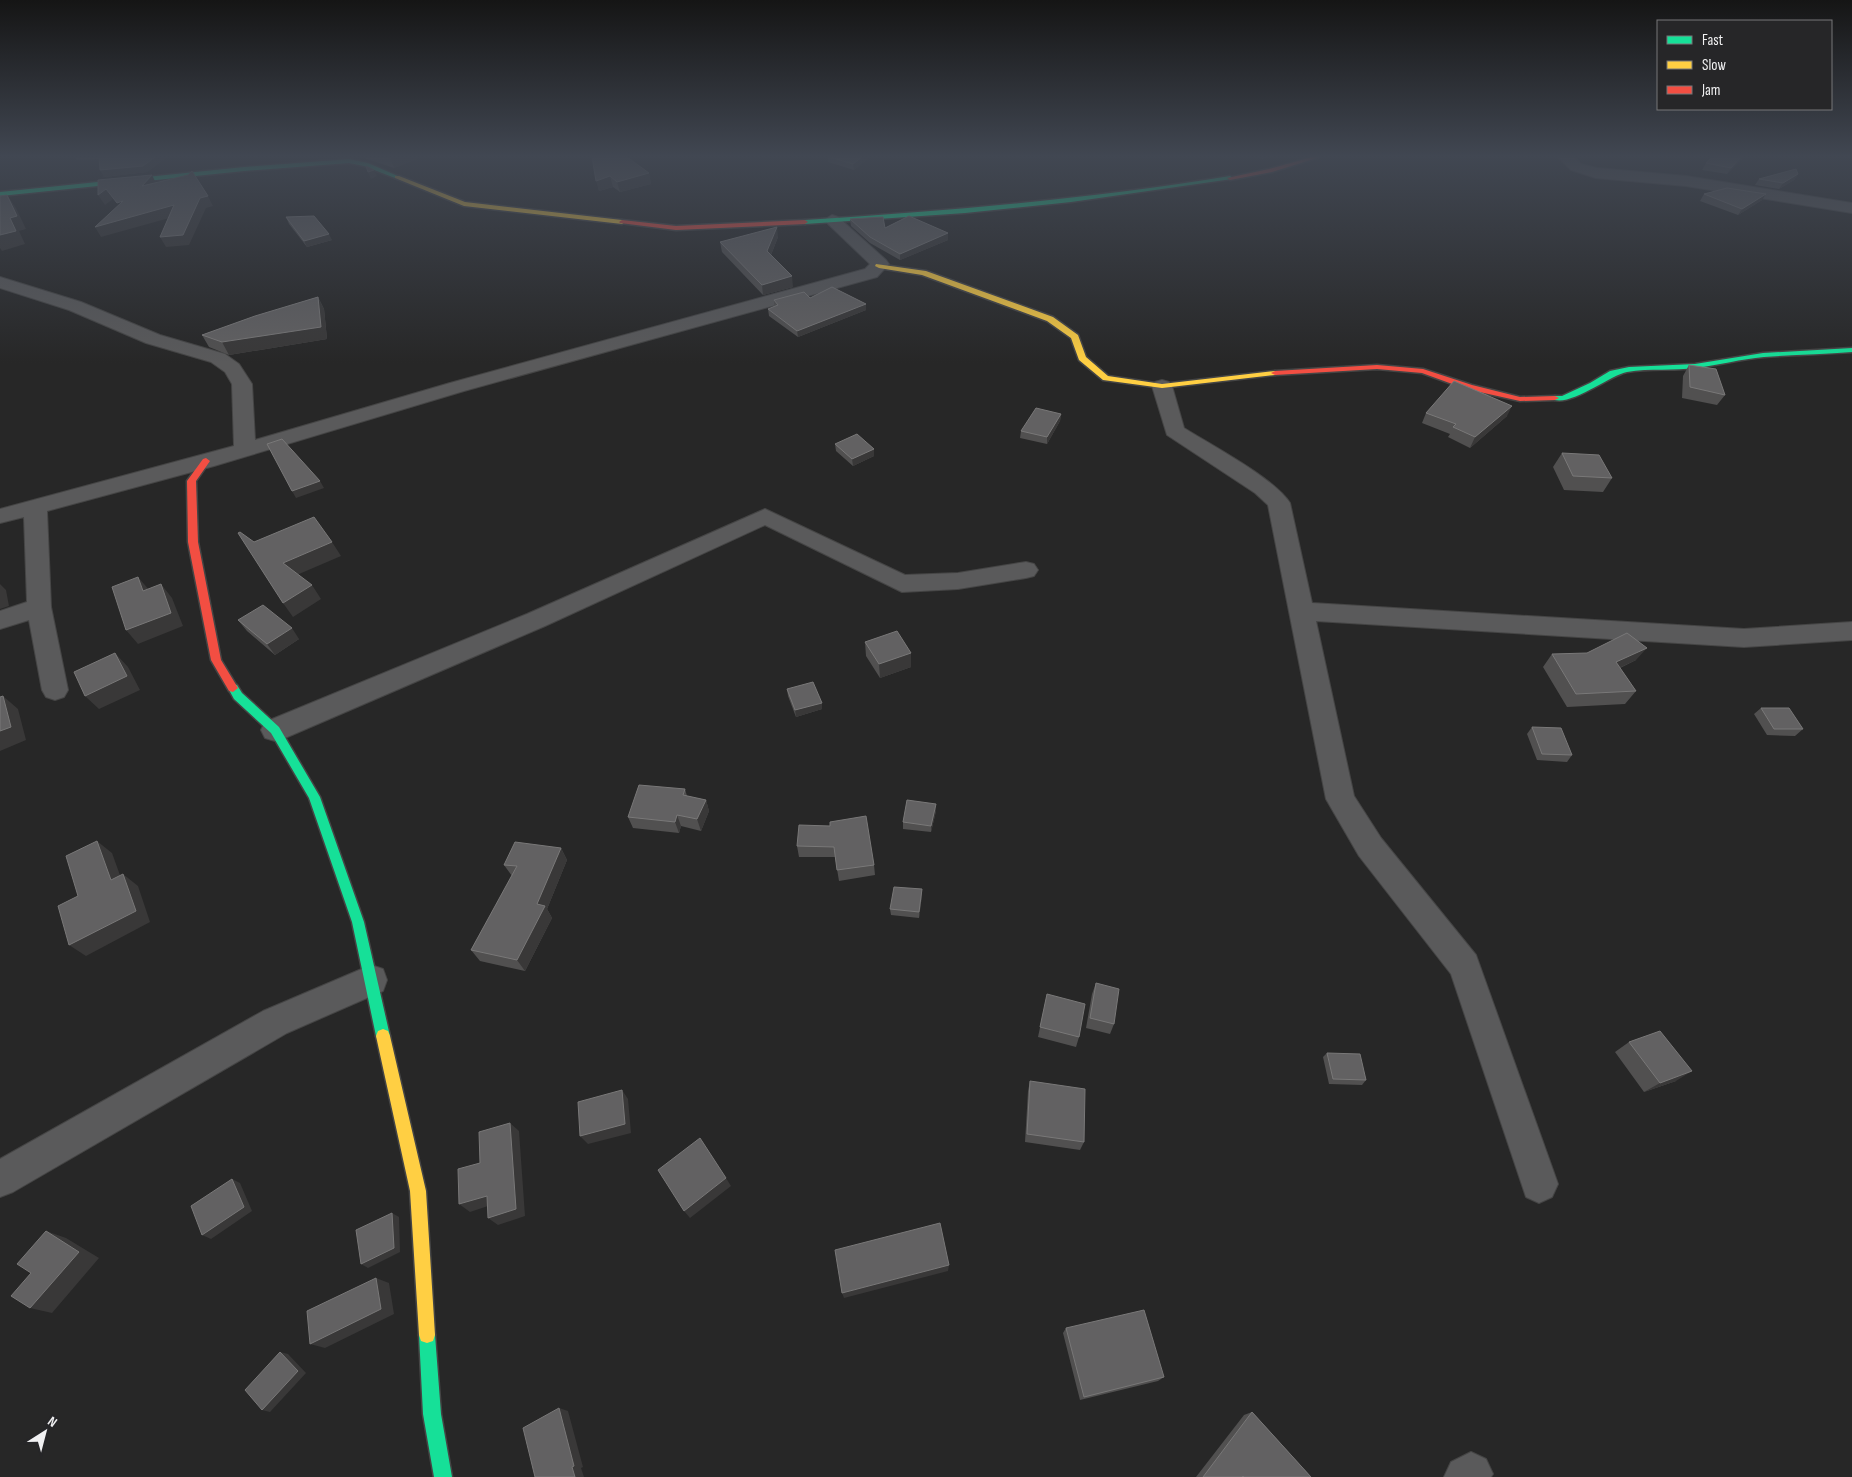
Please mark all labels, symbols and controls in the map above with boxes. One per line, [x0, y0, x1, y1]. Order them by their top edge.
legend [1657, 20, 1832, 110]
text: Fast [1702, 31, 1724, 50]
text: Slow [1702, 56, 1726, 75]
text: Jam [1701, 81, 1720, 100]
north arrow [20, 1407, 70, 1457]
text: N [44, 1413, 60, 1431]

